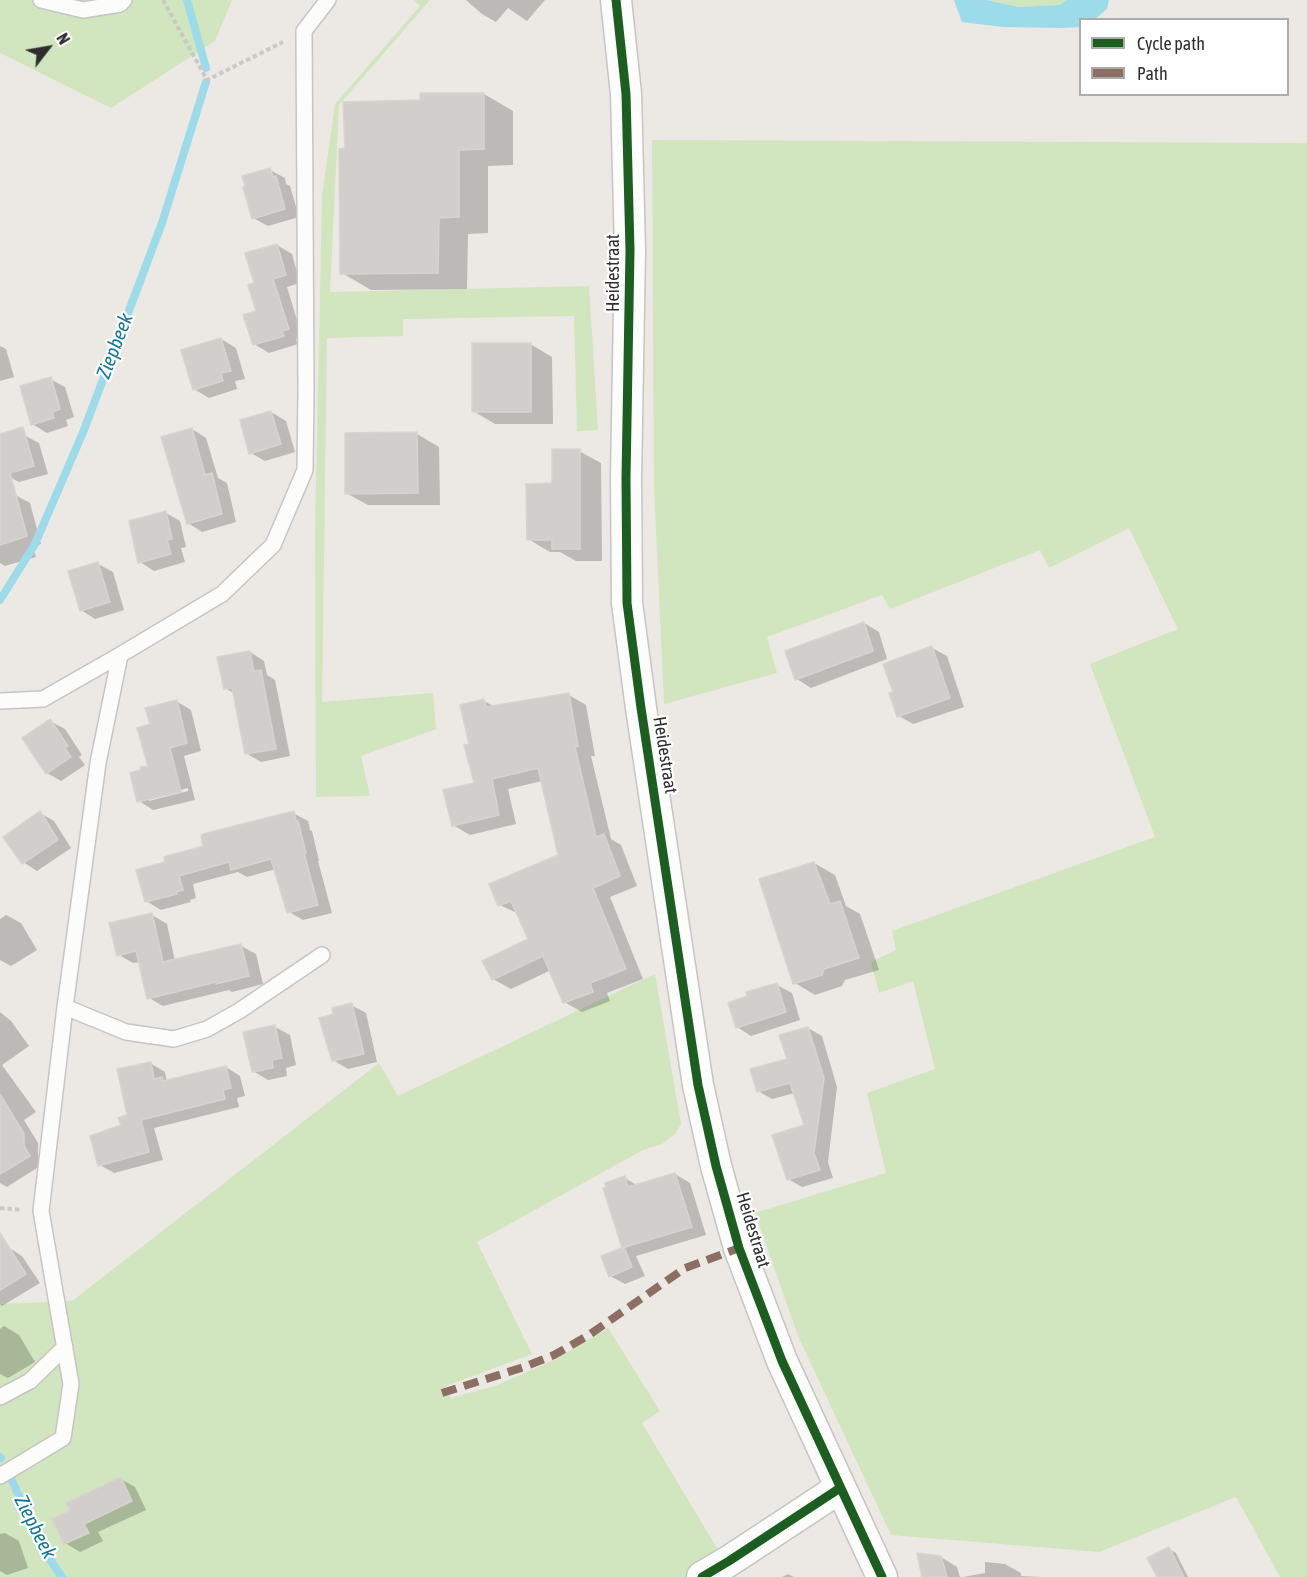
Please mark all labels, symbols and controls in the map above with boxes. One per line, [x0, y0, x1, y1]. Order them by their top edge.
north arrow [18, 18, 78, 78]
legend [1079, 18, 1289, 96]
text: N [53, 30, 74, 47]
text: Cycle path [1137, 33, 1205, 54]
text: Path [1137, 63, 1168, 84]
street label: Heidestraat [602, 234, 624, 312]
water label: Ziepbeek [92, 310, 138, 382]
street label: Heidestraat [648, 715, 682, 795]
street label: Heidestraat [731, 1190, 775, 1270]
water label: Ziepbeek [9, 1491, 61, 1563]

